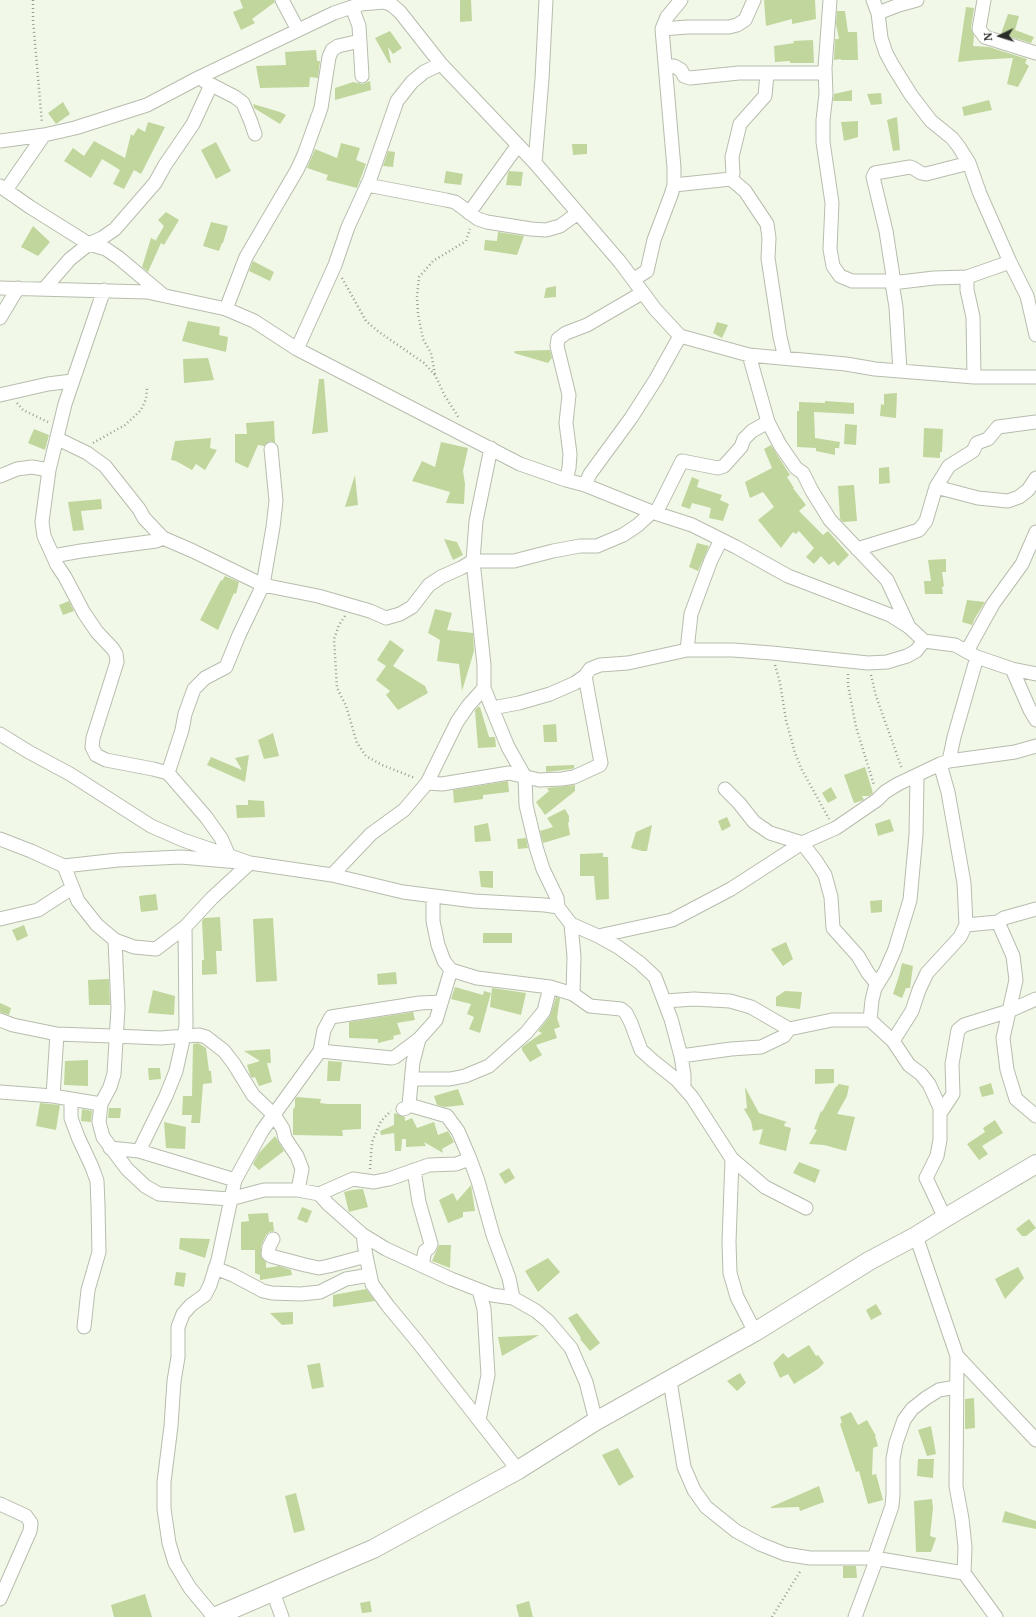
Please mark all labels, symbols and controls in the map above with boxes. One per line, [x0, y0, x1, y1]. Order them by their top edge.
north arrow [980, 16, 1020, 56]
text: N [980, 32, 995, 42]

